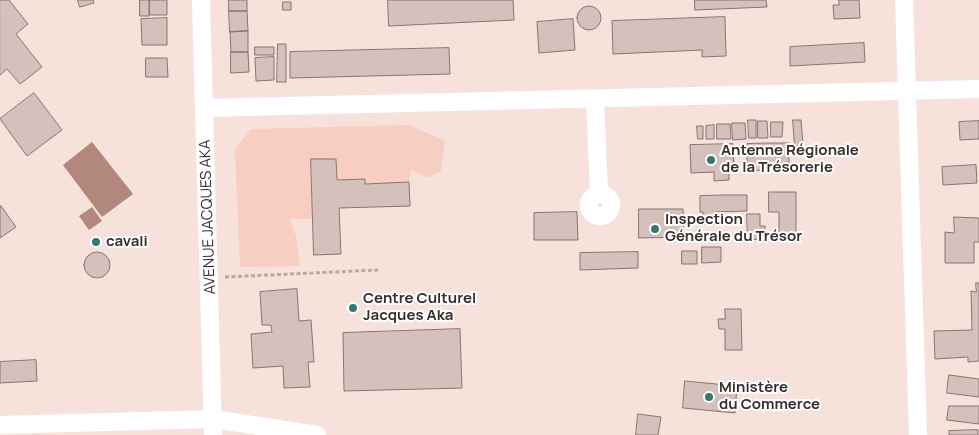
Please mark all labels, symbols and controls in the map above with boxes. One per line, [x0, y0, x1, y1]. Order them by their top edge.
street label: AVENUE JACQUES AKA [196, 139, 220, 295]
place label: Antenne Régionale de la Trésorerie [721, 142, 859, 177]
marker: Antenne Régionale de la Trésorerie [705, 154, 717, 166]
place label: Inspection Générale du Trésor [665, 211, 802, 246]
marker: Inspection Générale du Trésor [649, 223, 661, 235]
place label: cavali [106, 233, 148, 251]
marker: cavali [90, 236, 102, 248]
place label: Centre Culturel Jacques Aka [363, 290, 476, 325]
marker: Centre Culturel Jacques Aka [347, 302, 359, 314]
place label: Ministère du Commerce [719, 379, 820, 414]
marker: Ministère du Commerce [703, 391, 715, 403]

